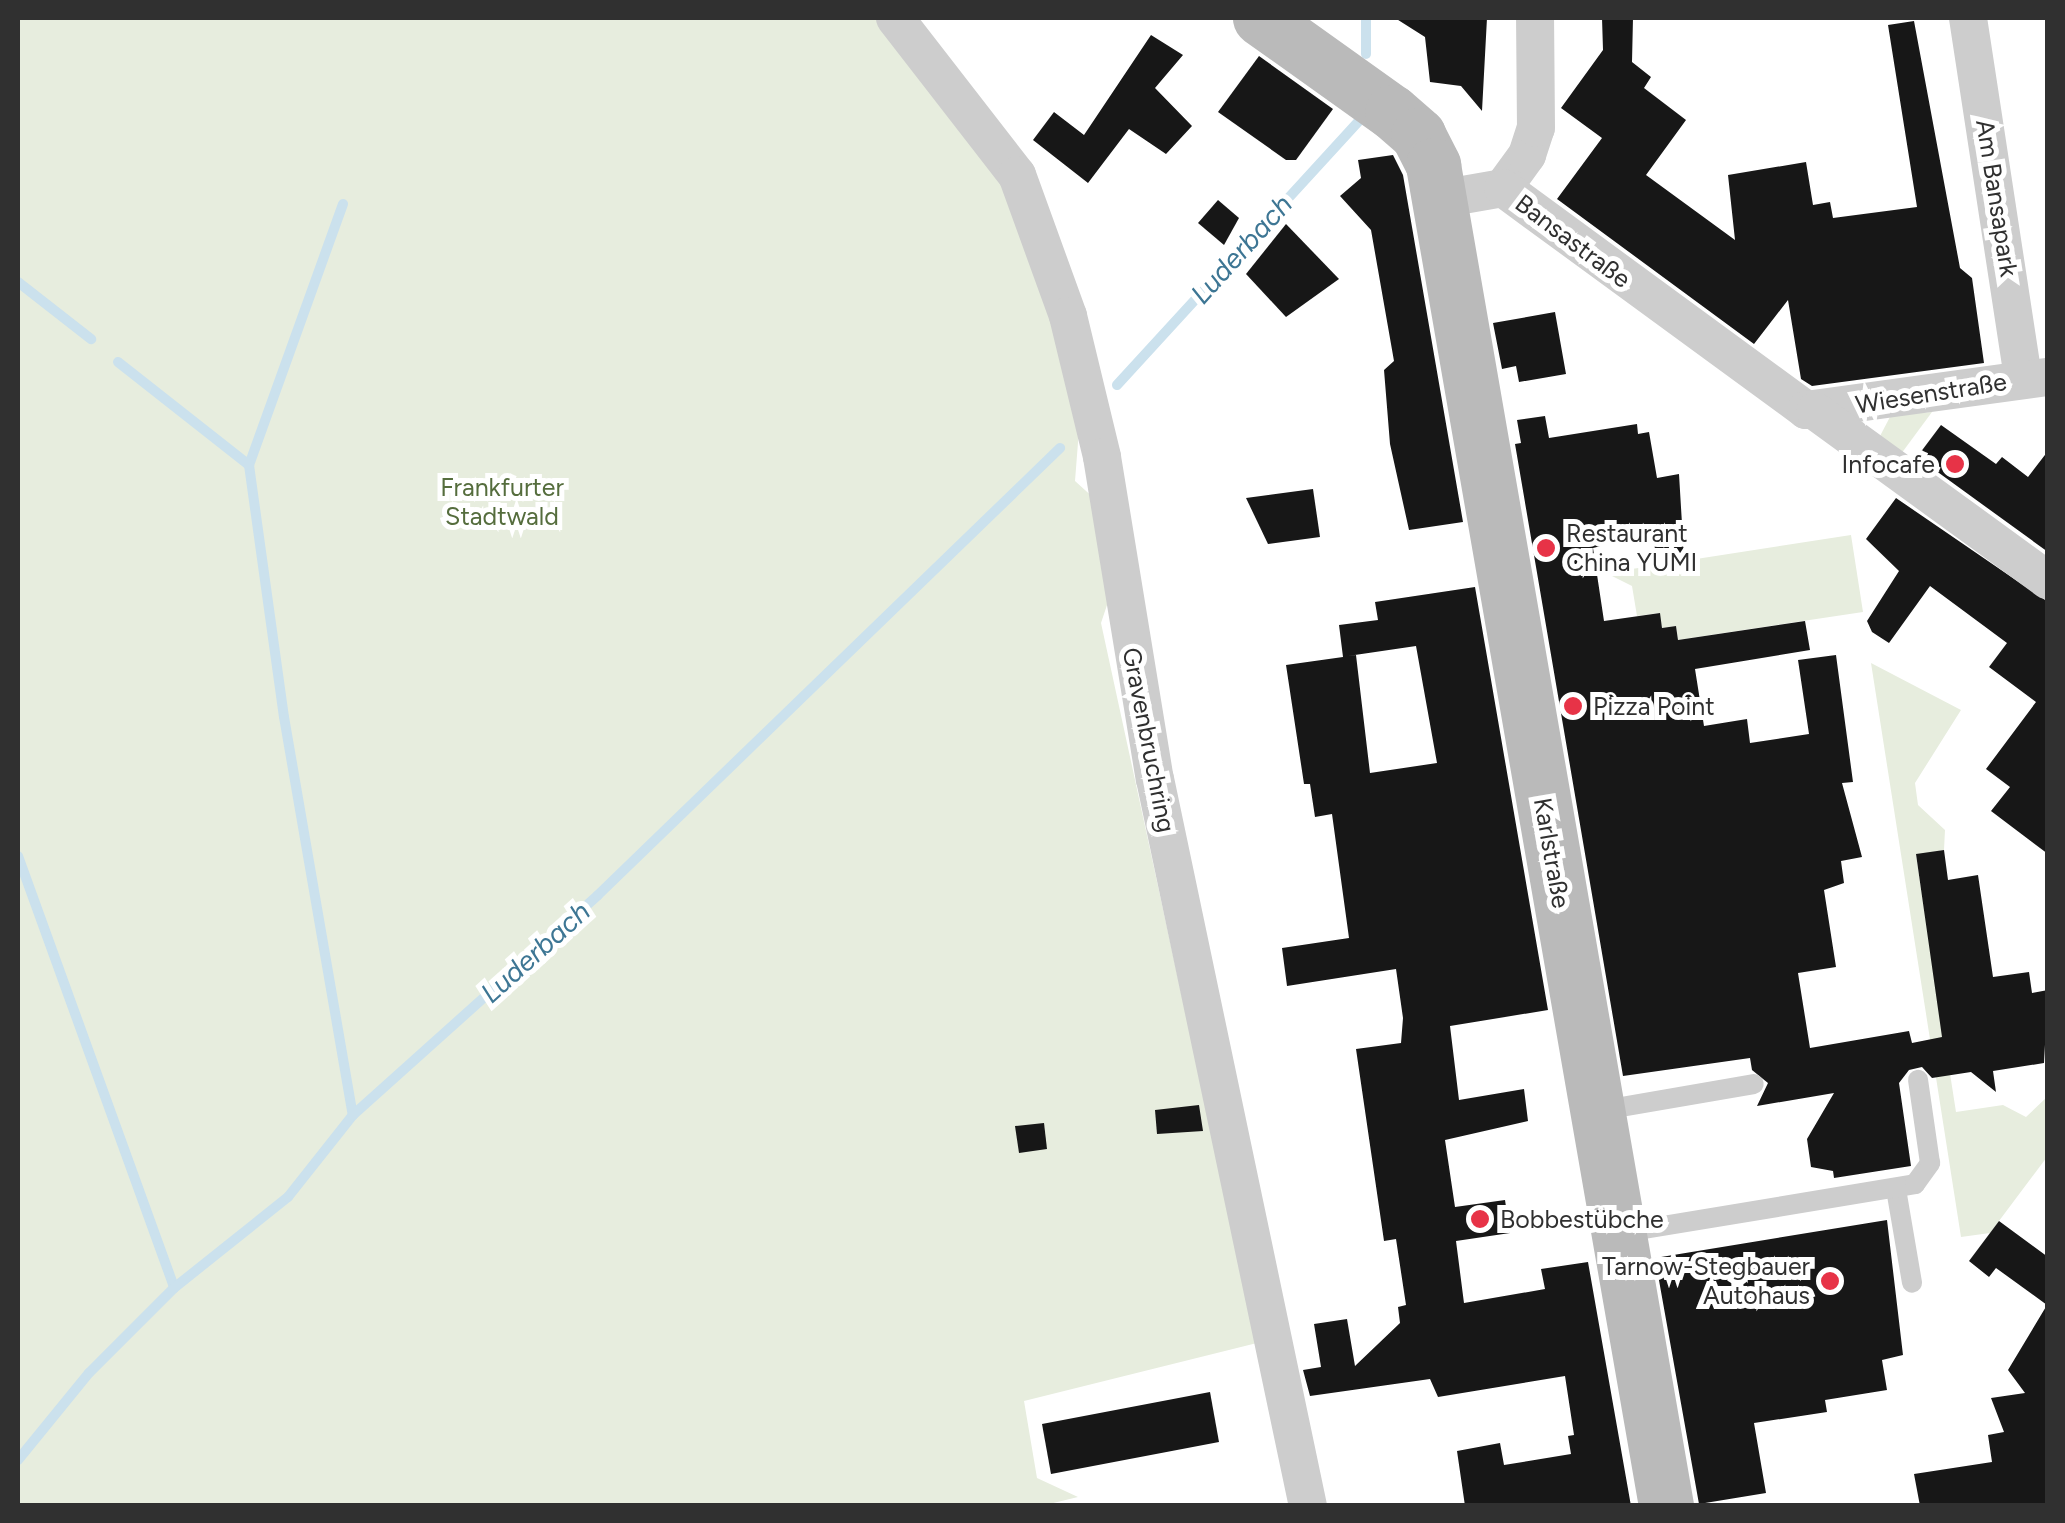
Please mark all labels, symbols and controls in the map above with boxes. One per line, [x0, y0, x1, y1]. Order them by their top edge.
street label: Am Bansapark [1970, 117, 2024, 279]
water label: Luderbach [1183, 188, 1299, 310]
street label: Bansastraße [1509, 188, 1637, 294]
street label: Wiesenstraße [1853, 366, 2009, 420]
place label: Infocafe [1842, 449, 1935, 479]
marker: Infocafe [1944, 453, 1966, 475]
park label: Frankfurter Stadtwald [440, 473, 564, 532]
place label: Restaurant China YUMI [1566, 519, 1697, 578]
marker: Restaurant China YUMI [1535, 537, 1557, 559]
street label: Gravenbruchring [1116, 645, 1182, 835]
place label: Pizza Point [1593, 691, 1715, 721]
marker: Pizza Point [1562, 695, 1584, 717]
street label: Karlstraße [1528, 795, 1576, 911]
water label: Luderbach [474, 894, 596, 1010]
place label: Bobbestübche [1500, 1204, 1664, 1234]
marker: Bobbestübche [1469, 1208, 1491, 1230]
place label: Tarnow-Stegbauer Autohaus [1602, 1252, 1810, 1311]
marker: Tarnow-Stegbauer Autohaus [1819, 1270, 1841, 1292]

